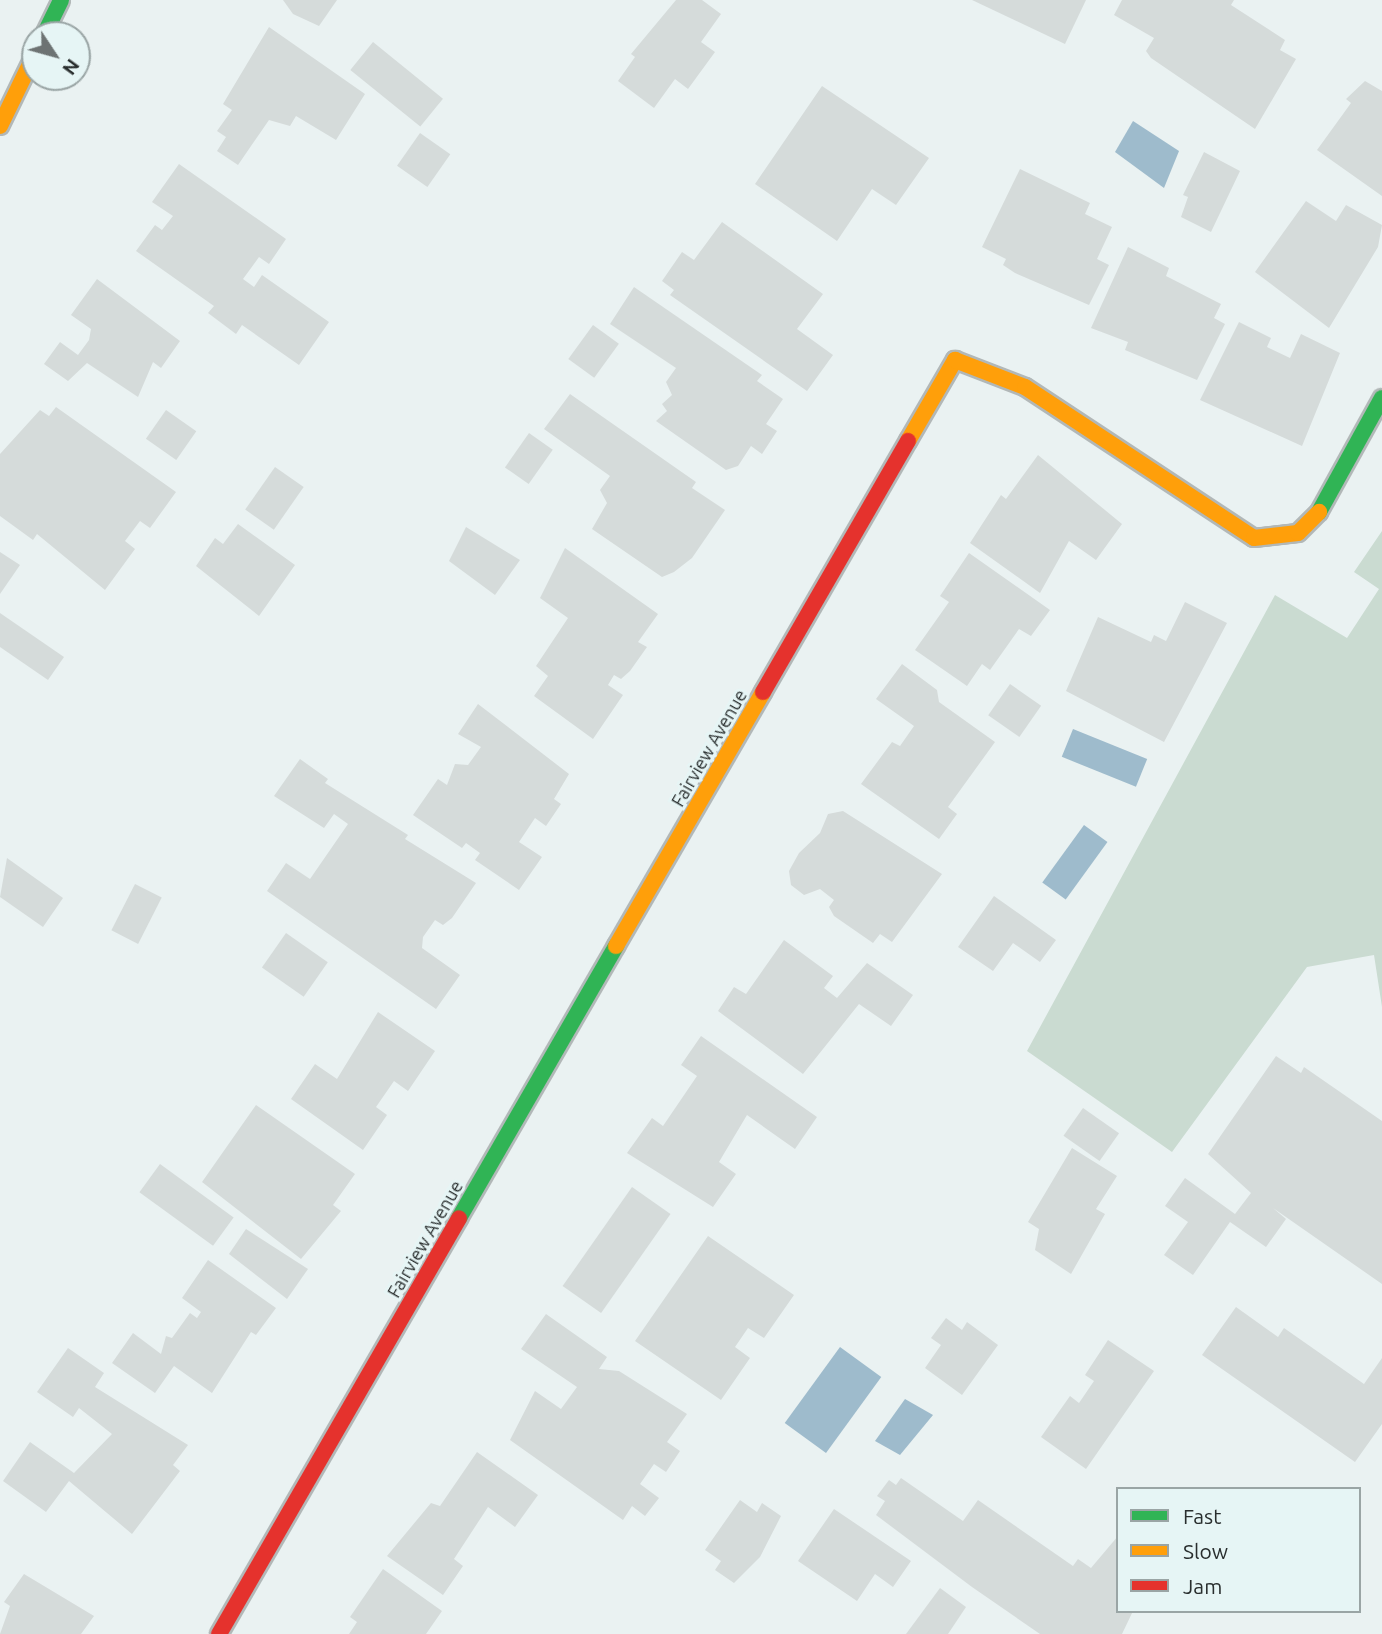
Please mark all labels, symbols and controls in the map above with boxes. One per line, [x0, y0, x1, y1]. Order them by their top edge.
north arrow [21, 21, 91, 91]
text: N [58, 55, 84, 79]
street label: Fairview Avenue [667, 686, 751, 810]
street label: Fairview Avenue [383, 1177, 467, 1301]
legend [1116, 1487, 1361, 1613]
text: Fast [1183, 1504, 1221, 1528]
text: Slow [1183, 1539, 1228, 1563]
text: Jam [1183, 1574, 1222, 1598]

